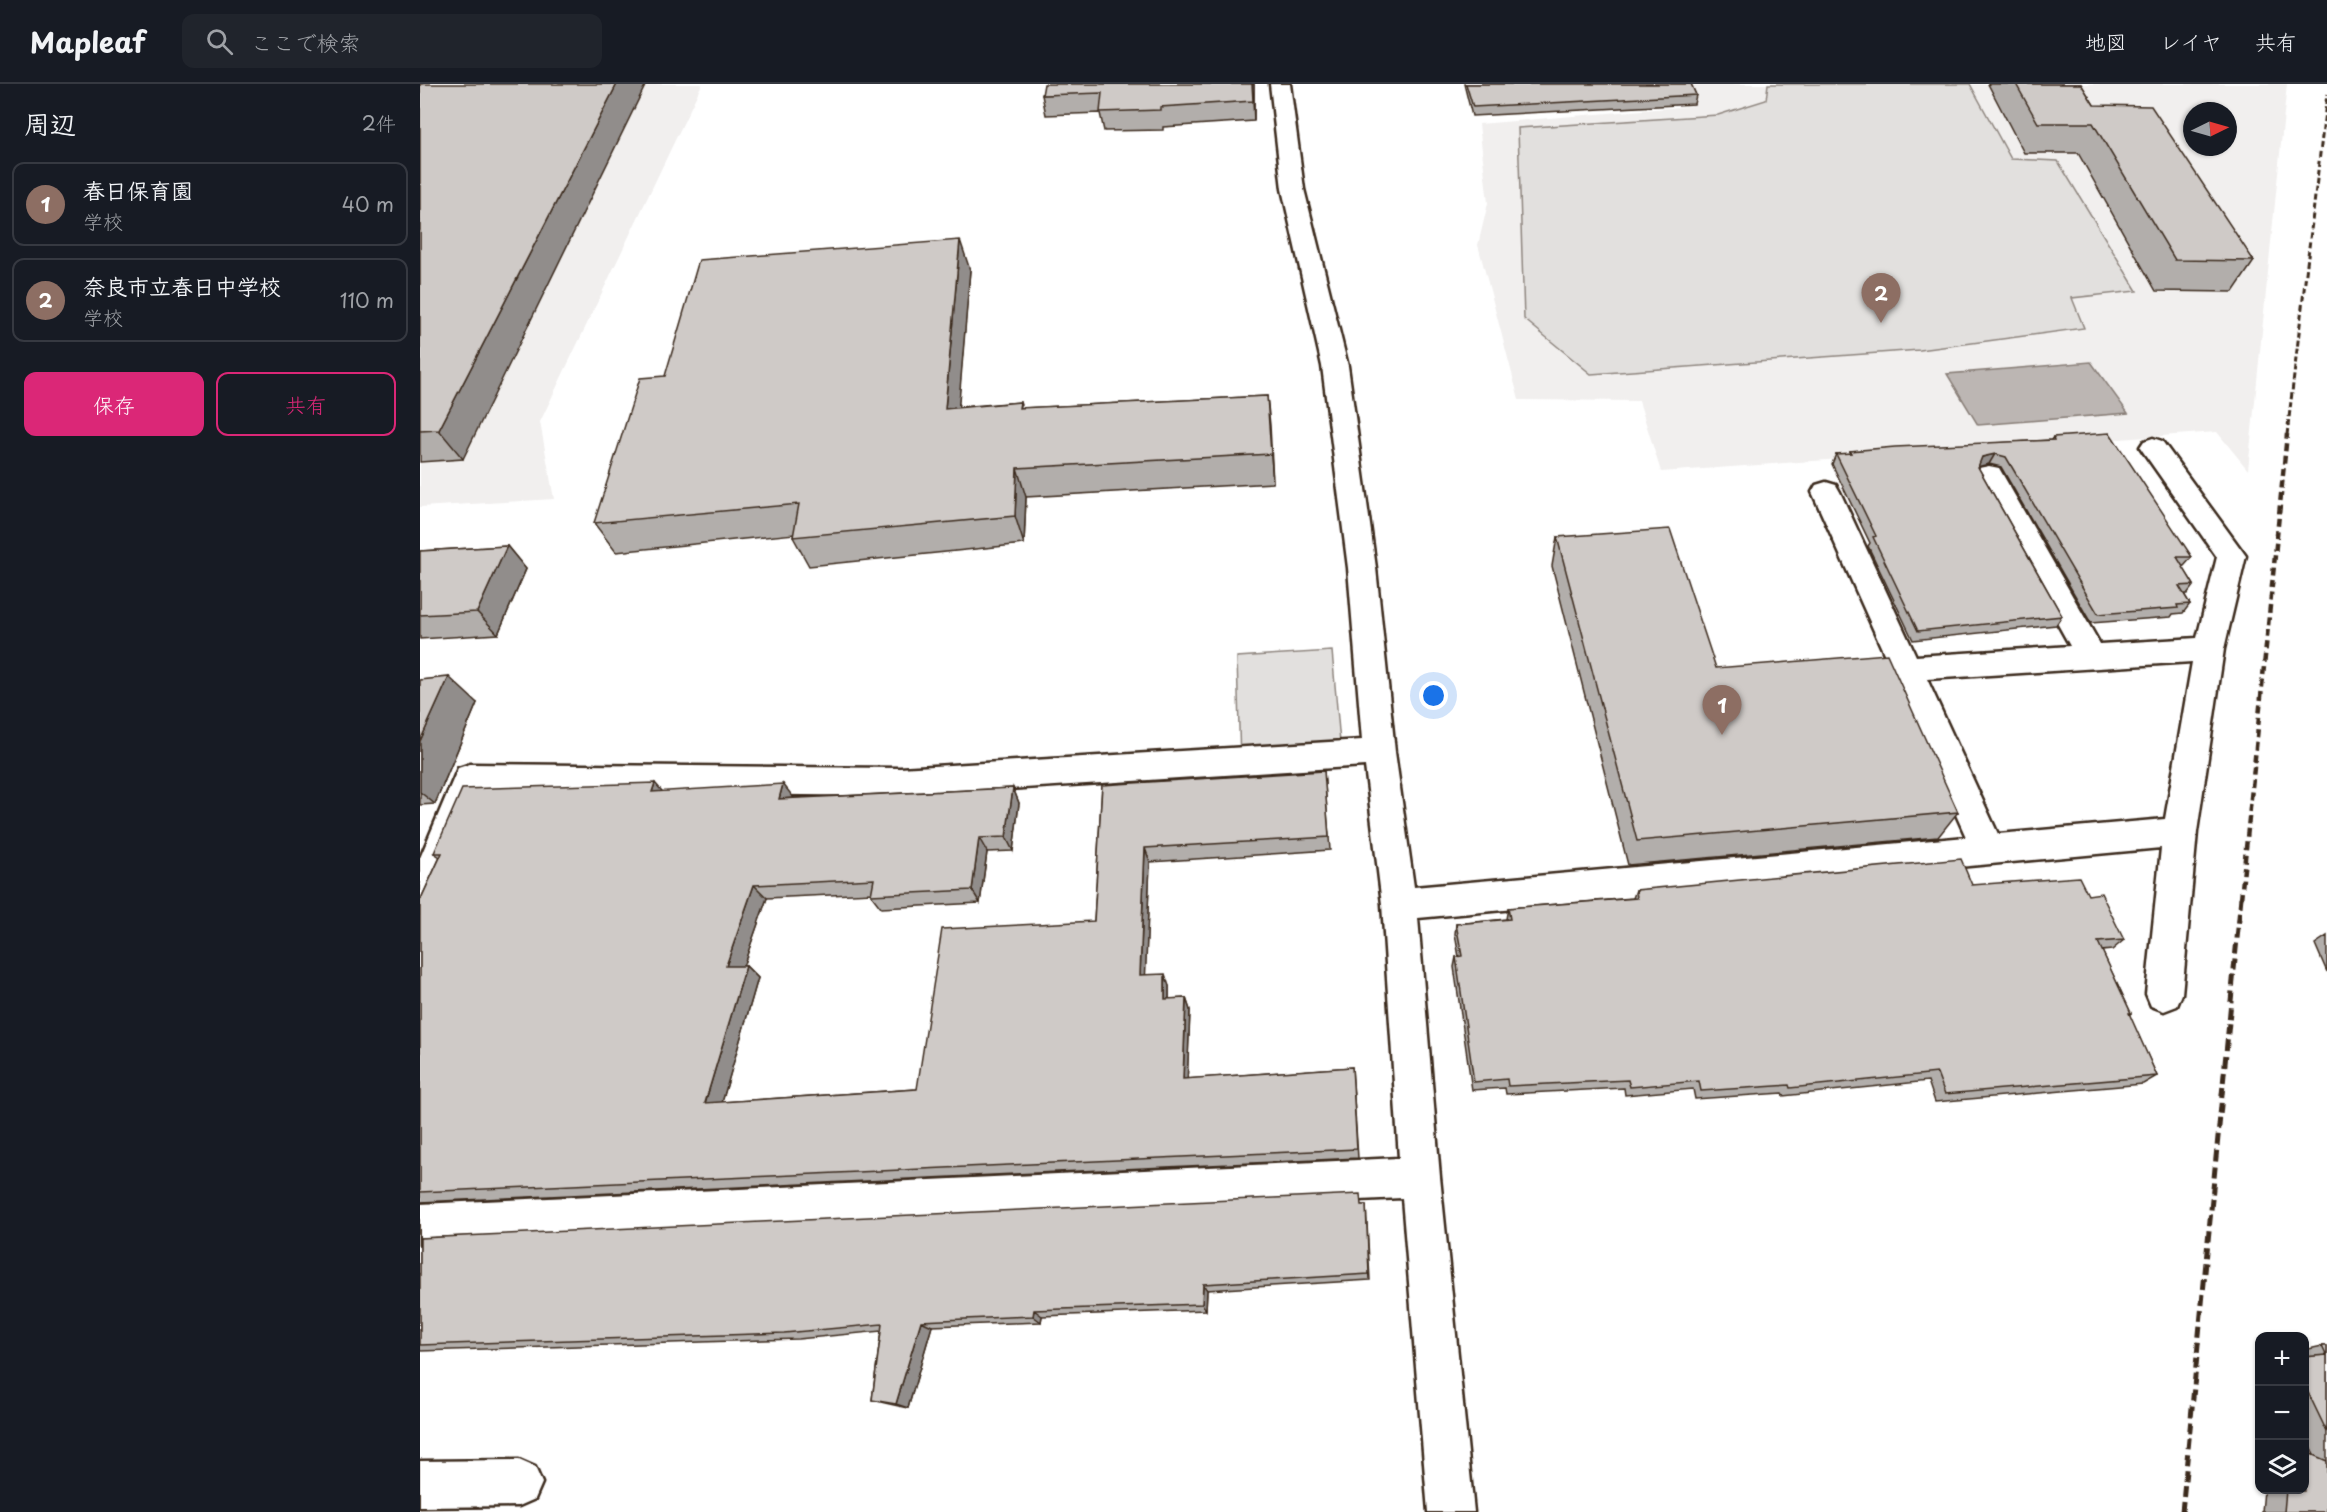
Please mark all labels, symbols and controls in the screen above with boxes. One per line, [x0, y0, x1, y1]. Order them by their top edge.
search box [182, 14, 602, 68]
text: Mapleaf [30, 20, 146, 63]
icon: search [203, 25, 236, 58]
text: ここで検索 [251, 25, 361, 58]
text: 地図 [2085, 25, 2127, 57]
text: レイヤ [2160, 25, 2222, 57]
text: 共有 [2255, 25, 2297, 57]
north arrow [2183, 102, 2237, 156]
text: 周辺 [24, 104, 76, 143]
text: 2件 [362, 108, 396, 138]
text: 春日保育園 [83, 173, 193, 206]
text: 1 [41, 189, 50, 219]
text: 40 m [342, 189, 394, 219]
text: 学校 [83, 206, 123, 236]
text: 奈良市立春日中学校 [83, 269, 281, 302]
pin: 2 [1862, 274, 1900, 323]
text: 2 [38, 285, 53, 315]
text: 110 m [340, 285, 394, 315]
text: 学校 [83, 302, 123, 332]
button: 保存 [24, 372, 204, 436]
button: 共有 [216, 372, 396, 436]
your location [1419, 681, 1448, 710]
pin: 1 [1702, 686, 1742, 735]
map controls [2255, 1332, 2309, 1494]
button: + [2255, 1332, 2309, 1386]
button: − [2255, 1386, 2309, 1440]
button: layers [2255, 1440, 2309, 1494]

